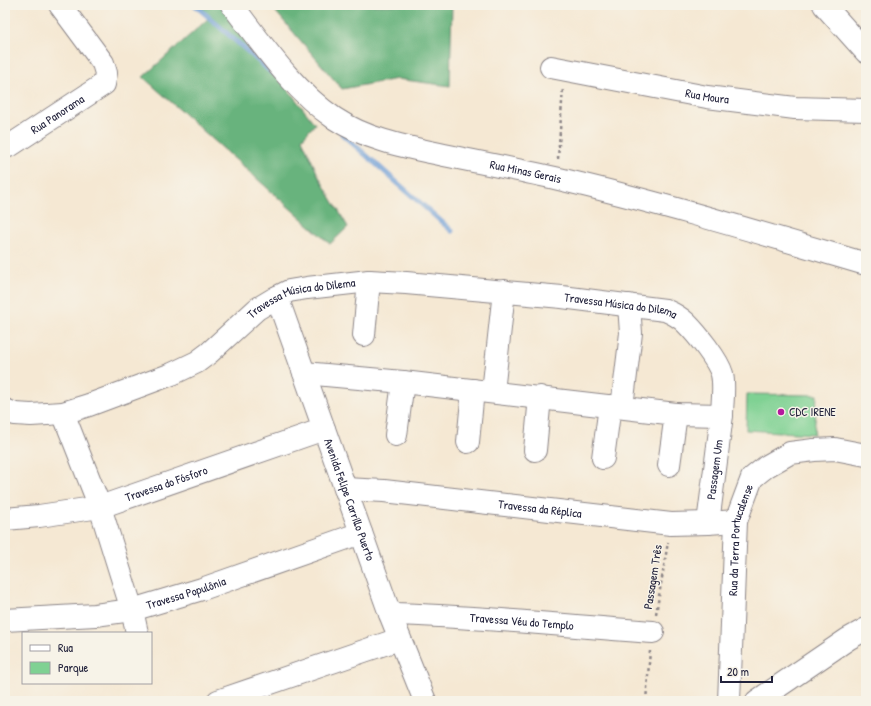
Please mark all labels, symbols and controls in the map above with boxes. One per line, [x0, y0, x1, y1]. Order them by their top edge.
street label: Rua Moura [684, 84, 730, 108]
street label: Rua Panorama [27, 90, 88, 138]
street label: Rua Minas Gerais [489, 156, 563, 187]
street label: Travessa Música do Dilema [243, 274, 357, 322]
street label: Travessa Música do Dilema [563, 288, 681, 323]
place label: CDC IRENE [789, 403, 837, 420]
marker: CDC IRENE [776, 407, 786, 417]
street label: Avenida Felipe Carrillo Puerto [320, 436, 379, 563]
street label: Passagem Um [702, 438, 727, 500]
street label: Travessa do Fósforo [123, 461, 210, 506]
street label: Rua da Terra Portucalense [724, 481, 757, 596]
street label: Travessa da Réplica [497, 495, 583, 522]
street label: Passagem Três [639, 543, 666, 610]
street label: Travessa Populônia [144, 572, 228, 613]
street label: Travessa Véu do Templo [469, 609, 575, 634]
legend [22, 632, 152, 684]
text: Rua [58, 639, 73, 656]
scale bar [721, 658, 772, 684]
text: Parque [58, 659, 88, 676]
text: 20 m [727, 663, 749, 680]

